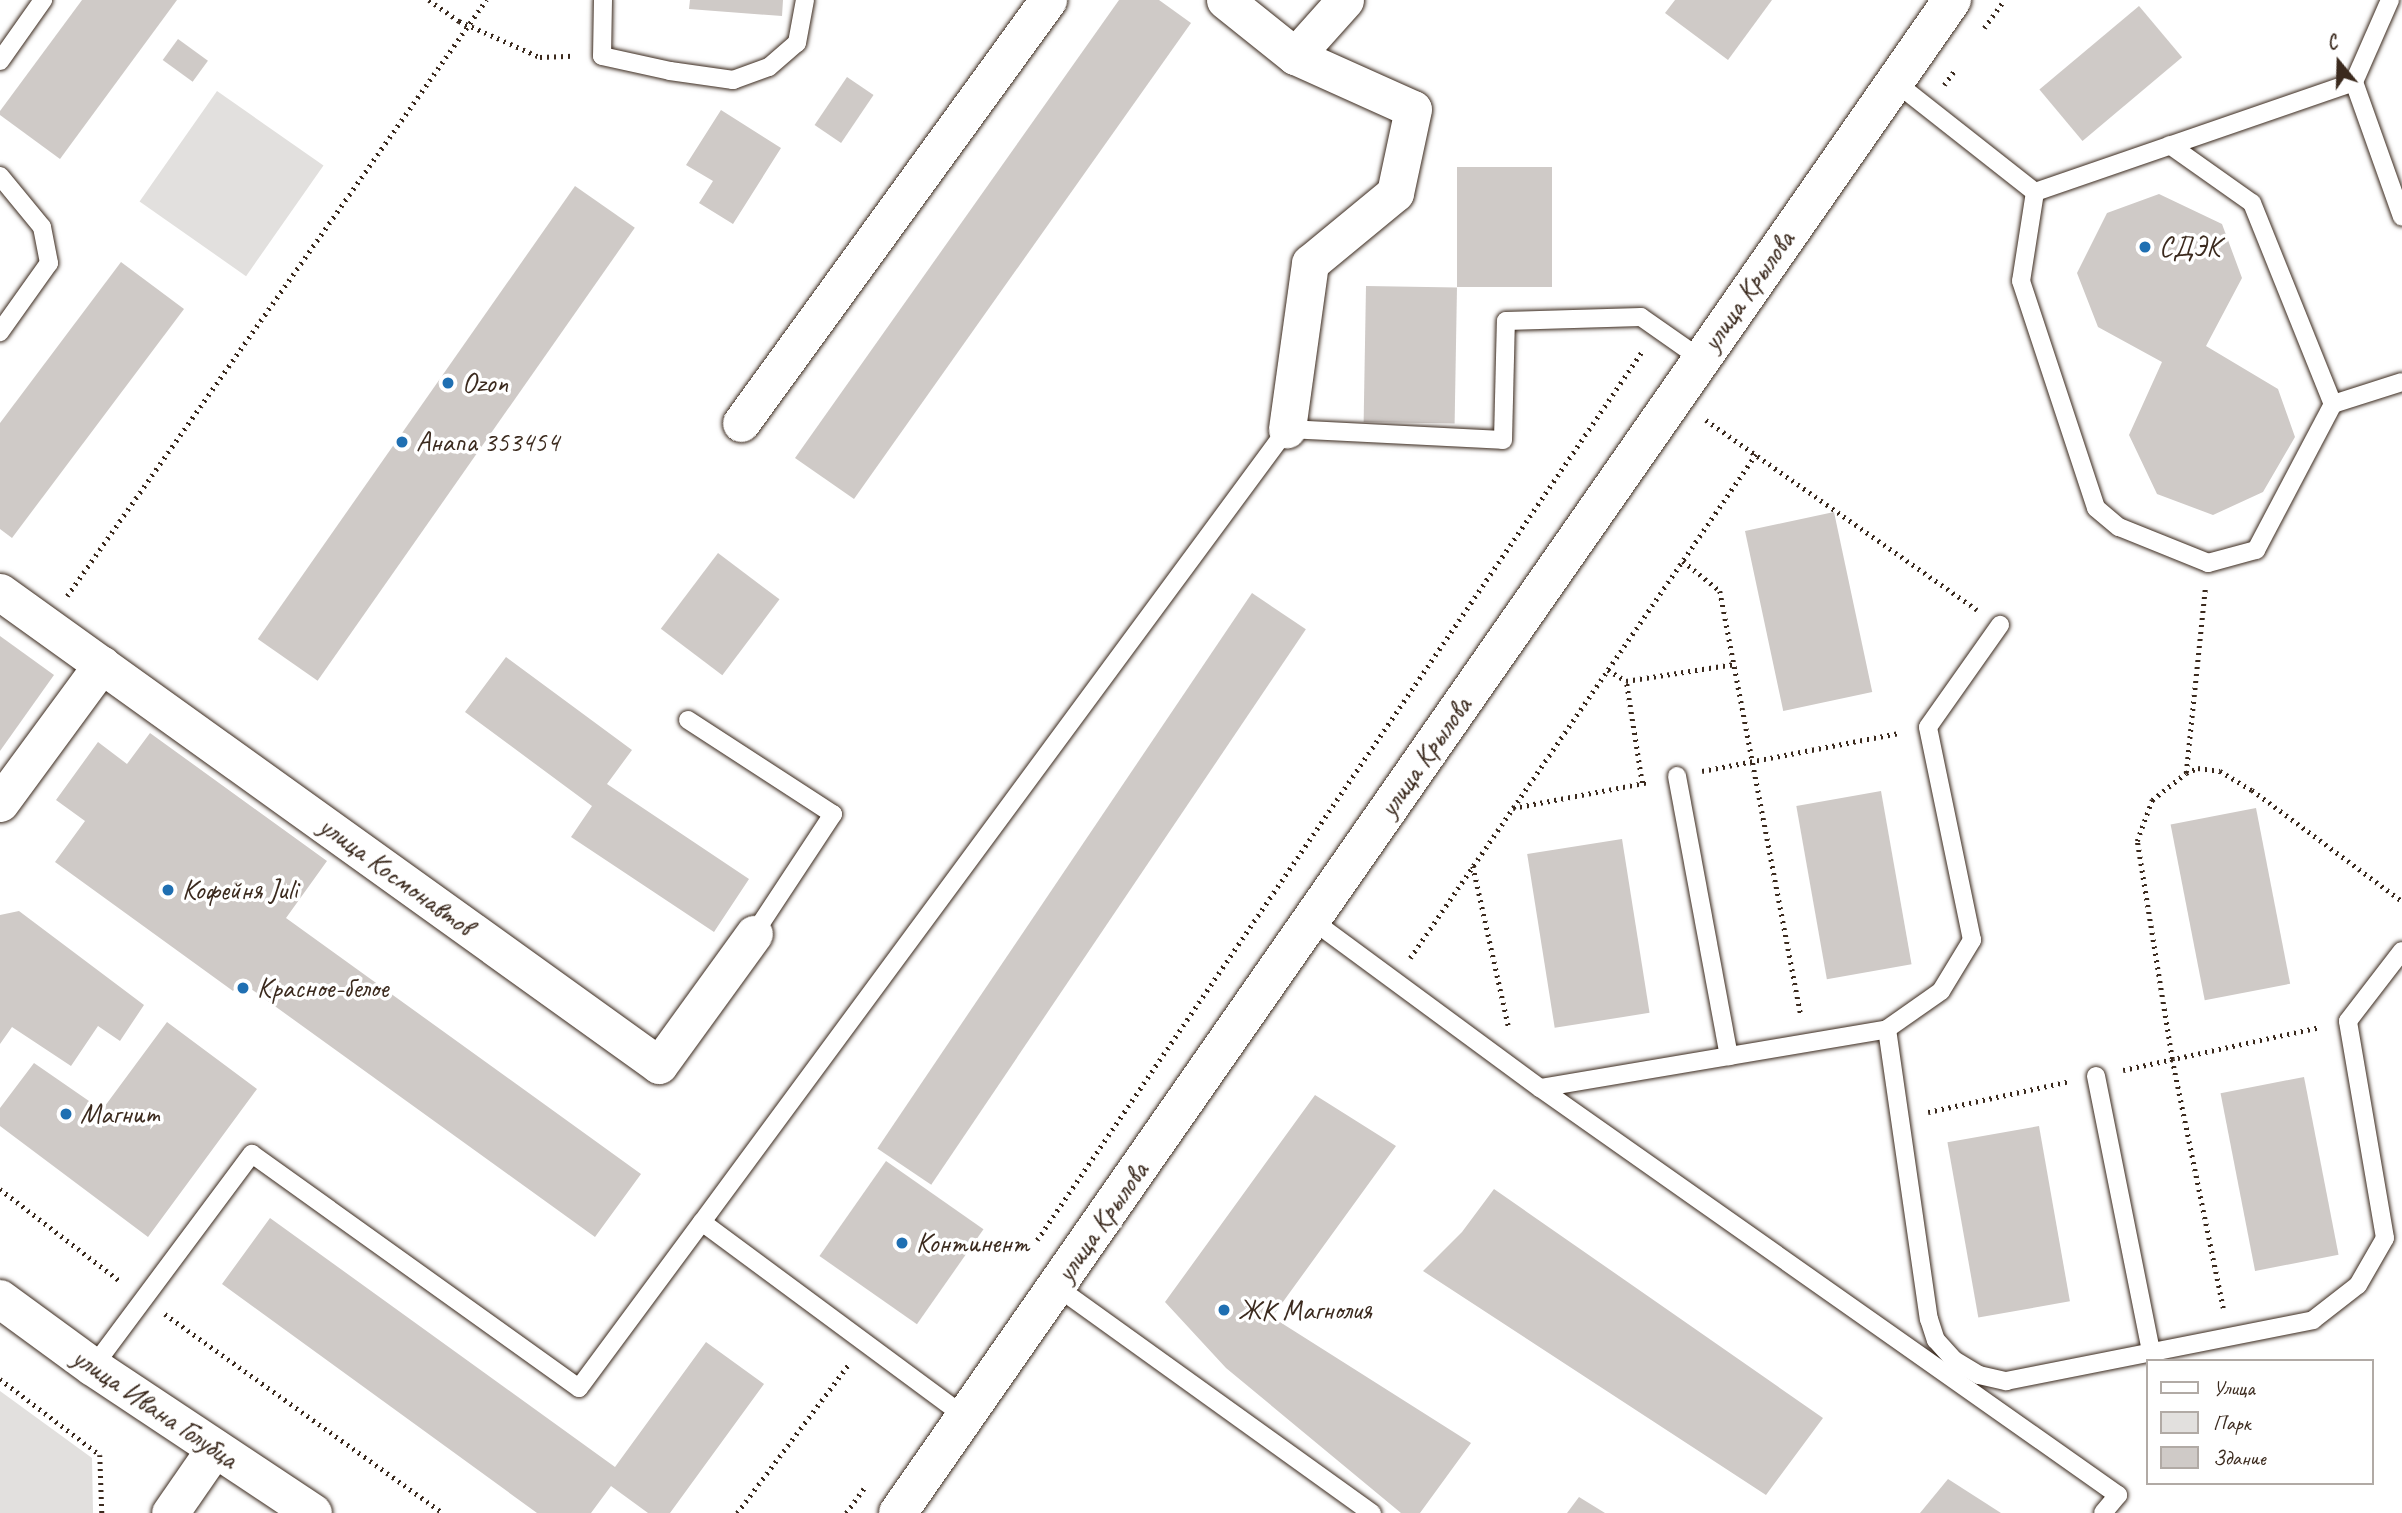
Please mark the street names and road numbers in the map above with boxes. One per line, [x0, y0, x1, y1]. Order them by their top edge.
street label: улица Крылова [1695, 225, 1801, 357]
street label: улица Крылова [1372, 691, 1478, 823]
street label: улица Космонавтов [311, 808, 481, 944]
street label: улица Крылова [1049, 1156, 1155, 1288]
street label: улица Ивана Голубца [66, 1340, 244, 1476]

